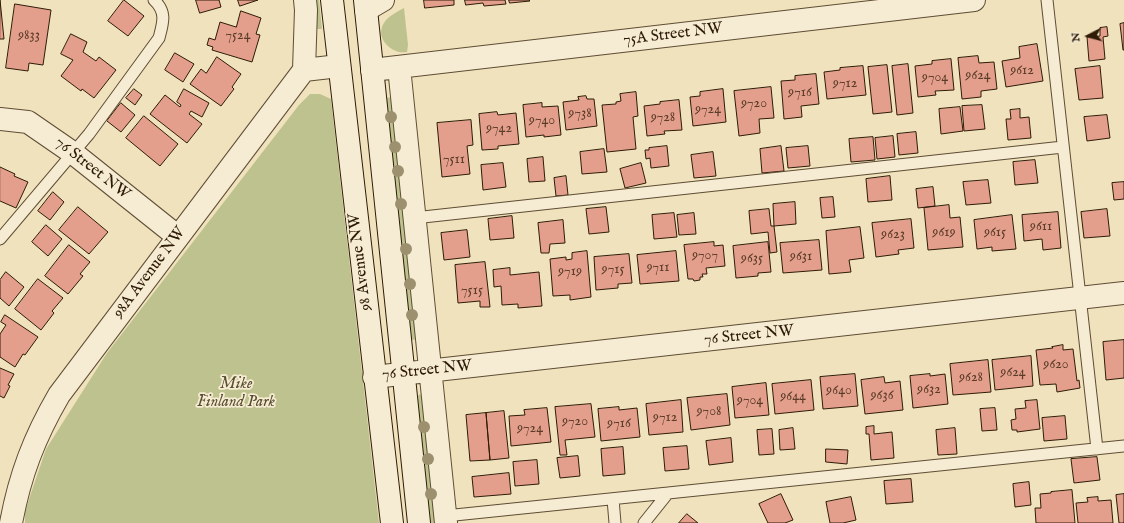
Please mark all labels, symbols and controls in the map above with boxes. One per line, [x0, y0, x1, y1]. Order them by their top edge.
north arrow [1068, 16, 1108, 56]
street label: 75A Street NW [622, 19, 724, 51]
house number: 9833 [18, 28, 40, 44]
house number: 7524 [225, 28, 251, 44]
text: N [1069, 32, 1084, 43]
house number: 9612 [1010, 63, 1034, 79]
house number: 9624 [965, 68, 991, 84]
house number: 9704 [922, 70, 948, 86]
house number: 9712 [833, 76, 857, 92]
house number: 9716 [788, 85, 812, 101]
house number: 9720 [741, 96, 767, 112]
house number: 9724 [695, 102, 721, 118]
house number: 9738 [568, 106, 592, 122]
house number: 9728 [651, 110, 675, 126]
house number: 9740 [529, 113, 555, 129]
house number: 9742 [486, 121, 512, 137]
street label: 76 Street NW [51, 134, 133, 204]
house number: 7511 [443, 152, 465, 168]
street label: 98 Avenue NW [345, 212, 377, 312]
house number: 9611 [1030, 219, 1052, 235]
street label: 98A Avenue NW [110, 224, 190, 322]
house number: 9619 [932, 225, 956, 241]
house number: 9615 [984, 225, 1006, 241]
house number: 9623 [881, 227, 905, 243]
house number: 9707 [692, 248, 718, 264]
house number: 9631 [790, 249, 812, 265]
house number: 9635 [741, 251, 763, 267]
house number: 9711 [646, 260, 670, 276]
house number: 9715 [602, 262, 624, 278]
house number: 9719 [558, 264, 582, 280]
house number: 7515 [461, 283, 483, 299]
street label: 76 Street NW [703, 322, 795, 350]
street label: 76 Street NW [381, 357, 473, 385]
house number: 9620 [1043, 357, 1069, 373]
house number: 9624 [1000, 365, 1026, 381]
house number: 9628 [959, 370, 983, 386]
park label: Mike Finland Park [197, 375, 275, 413]
house number: 9632 [917, 382, 941, 398]
house number: 9640 [826, 383, 852, 399]
house number: 9636 [870, 388, 894, 404]
house number: 9644 [780, 389, 806, 405]
house number: 9704 [737, 393, 763, 409]
house number: 9708 [696, 404, 722, 420]
house number: 9712 [653, 410, 677, 426]
house number: 9720 [562, 414, 588, 430]
house number: 9716 [607, 416, 631, 432]
house number: 9724 [517, 421, 543, 437]

